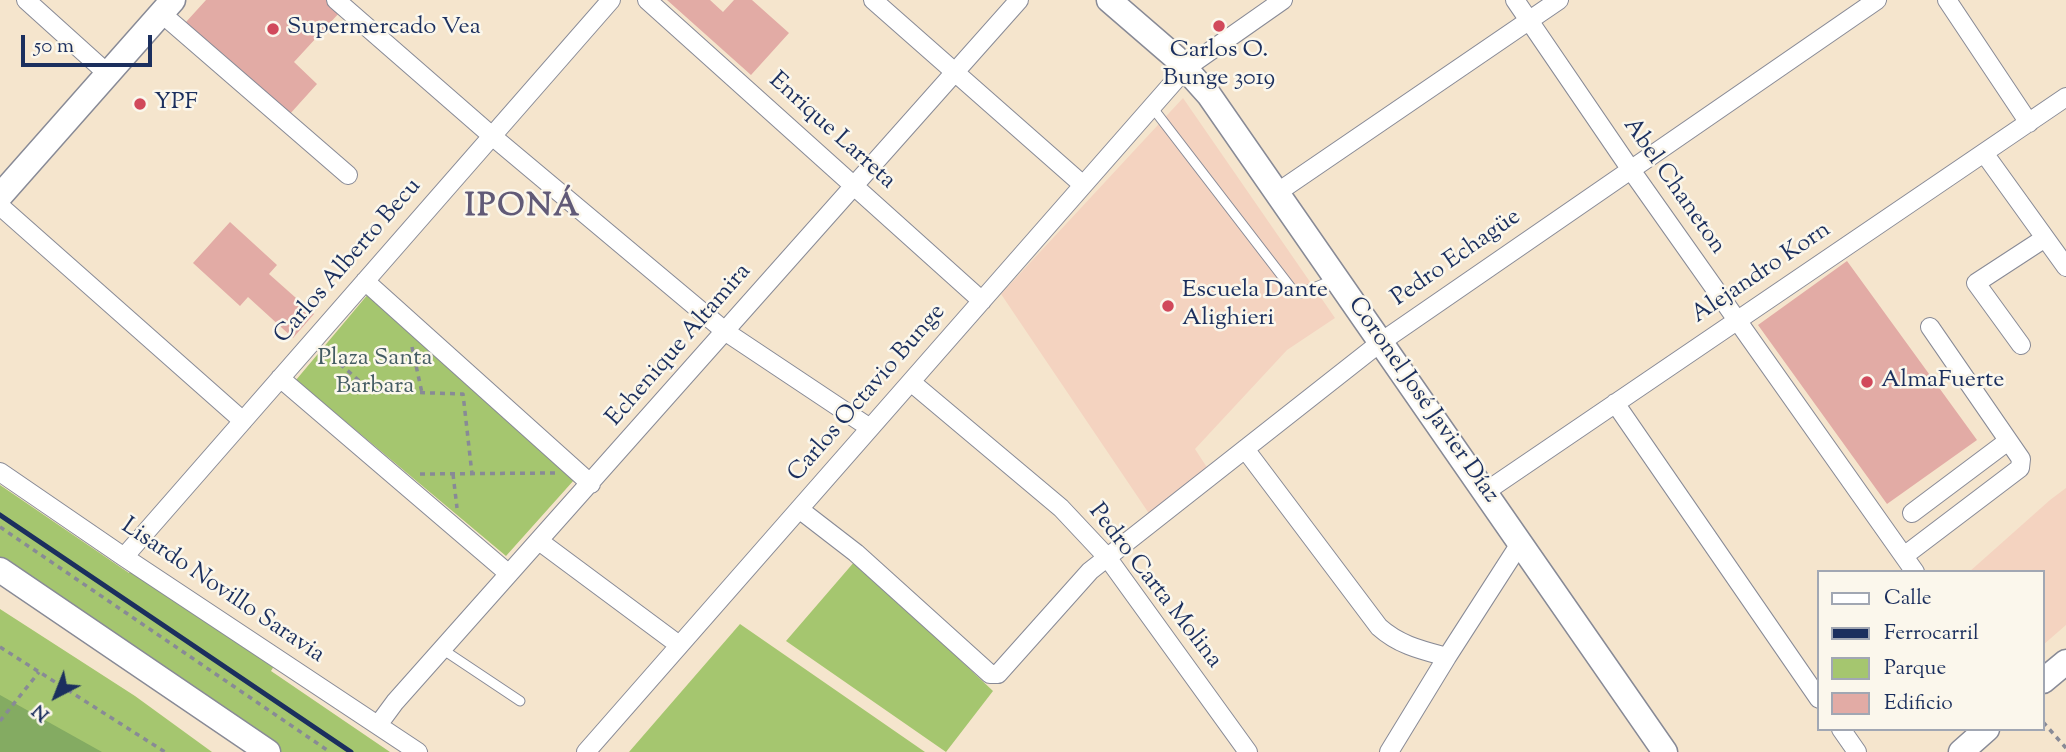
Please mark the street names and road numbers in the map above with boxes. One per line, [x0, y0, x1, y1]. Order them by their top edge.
street label: Enrique Larreta [762, 67, 900, 197]
street label: Abel Chaneton [1615, 113, 1731, 261]
street label: Carlos Alberto Becu [269, 173, 429, 351]
street label: Pedro Echagüe [1387, 204, 1527, 314]
street label: Alejandro Korn [1687, 217, 1837, 331]
street label: Echenique Altamira [601, 259, 759, 433]
street label: Coronel José Javier Díaz [1340, 292, 1504, 510]
street label: Carlos Octavio Bunge [783, 299, 953, 489]
street label: Pedro Carta Molina [1081, 499, 1227, 675]
street label: Lisardo Novillo Saravia [115, 513, 329, 671]

